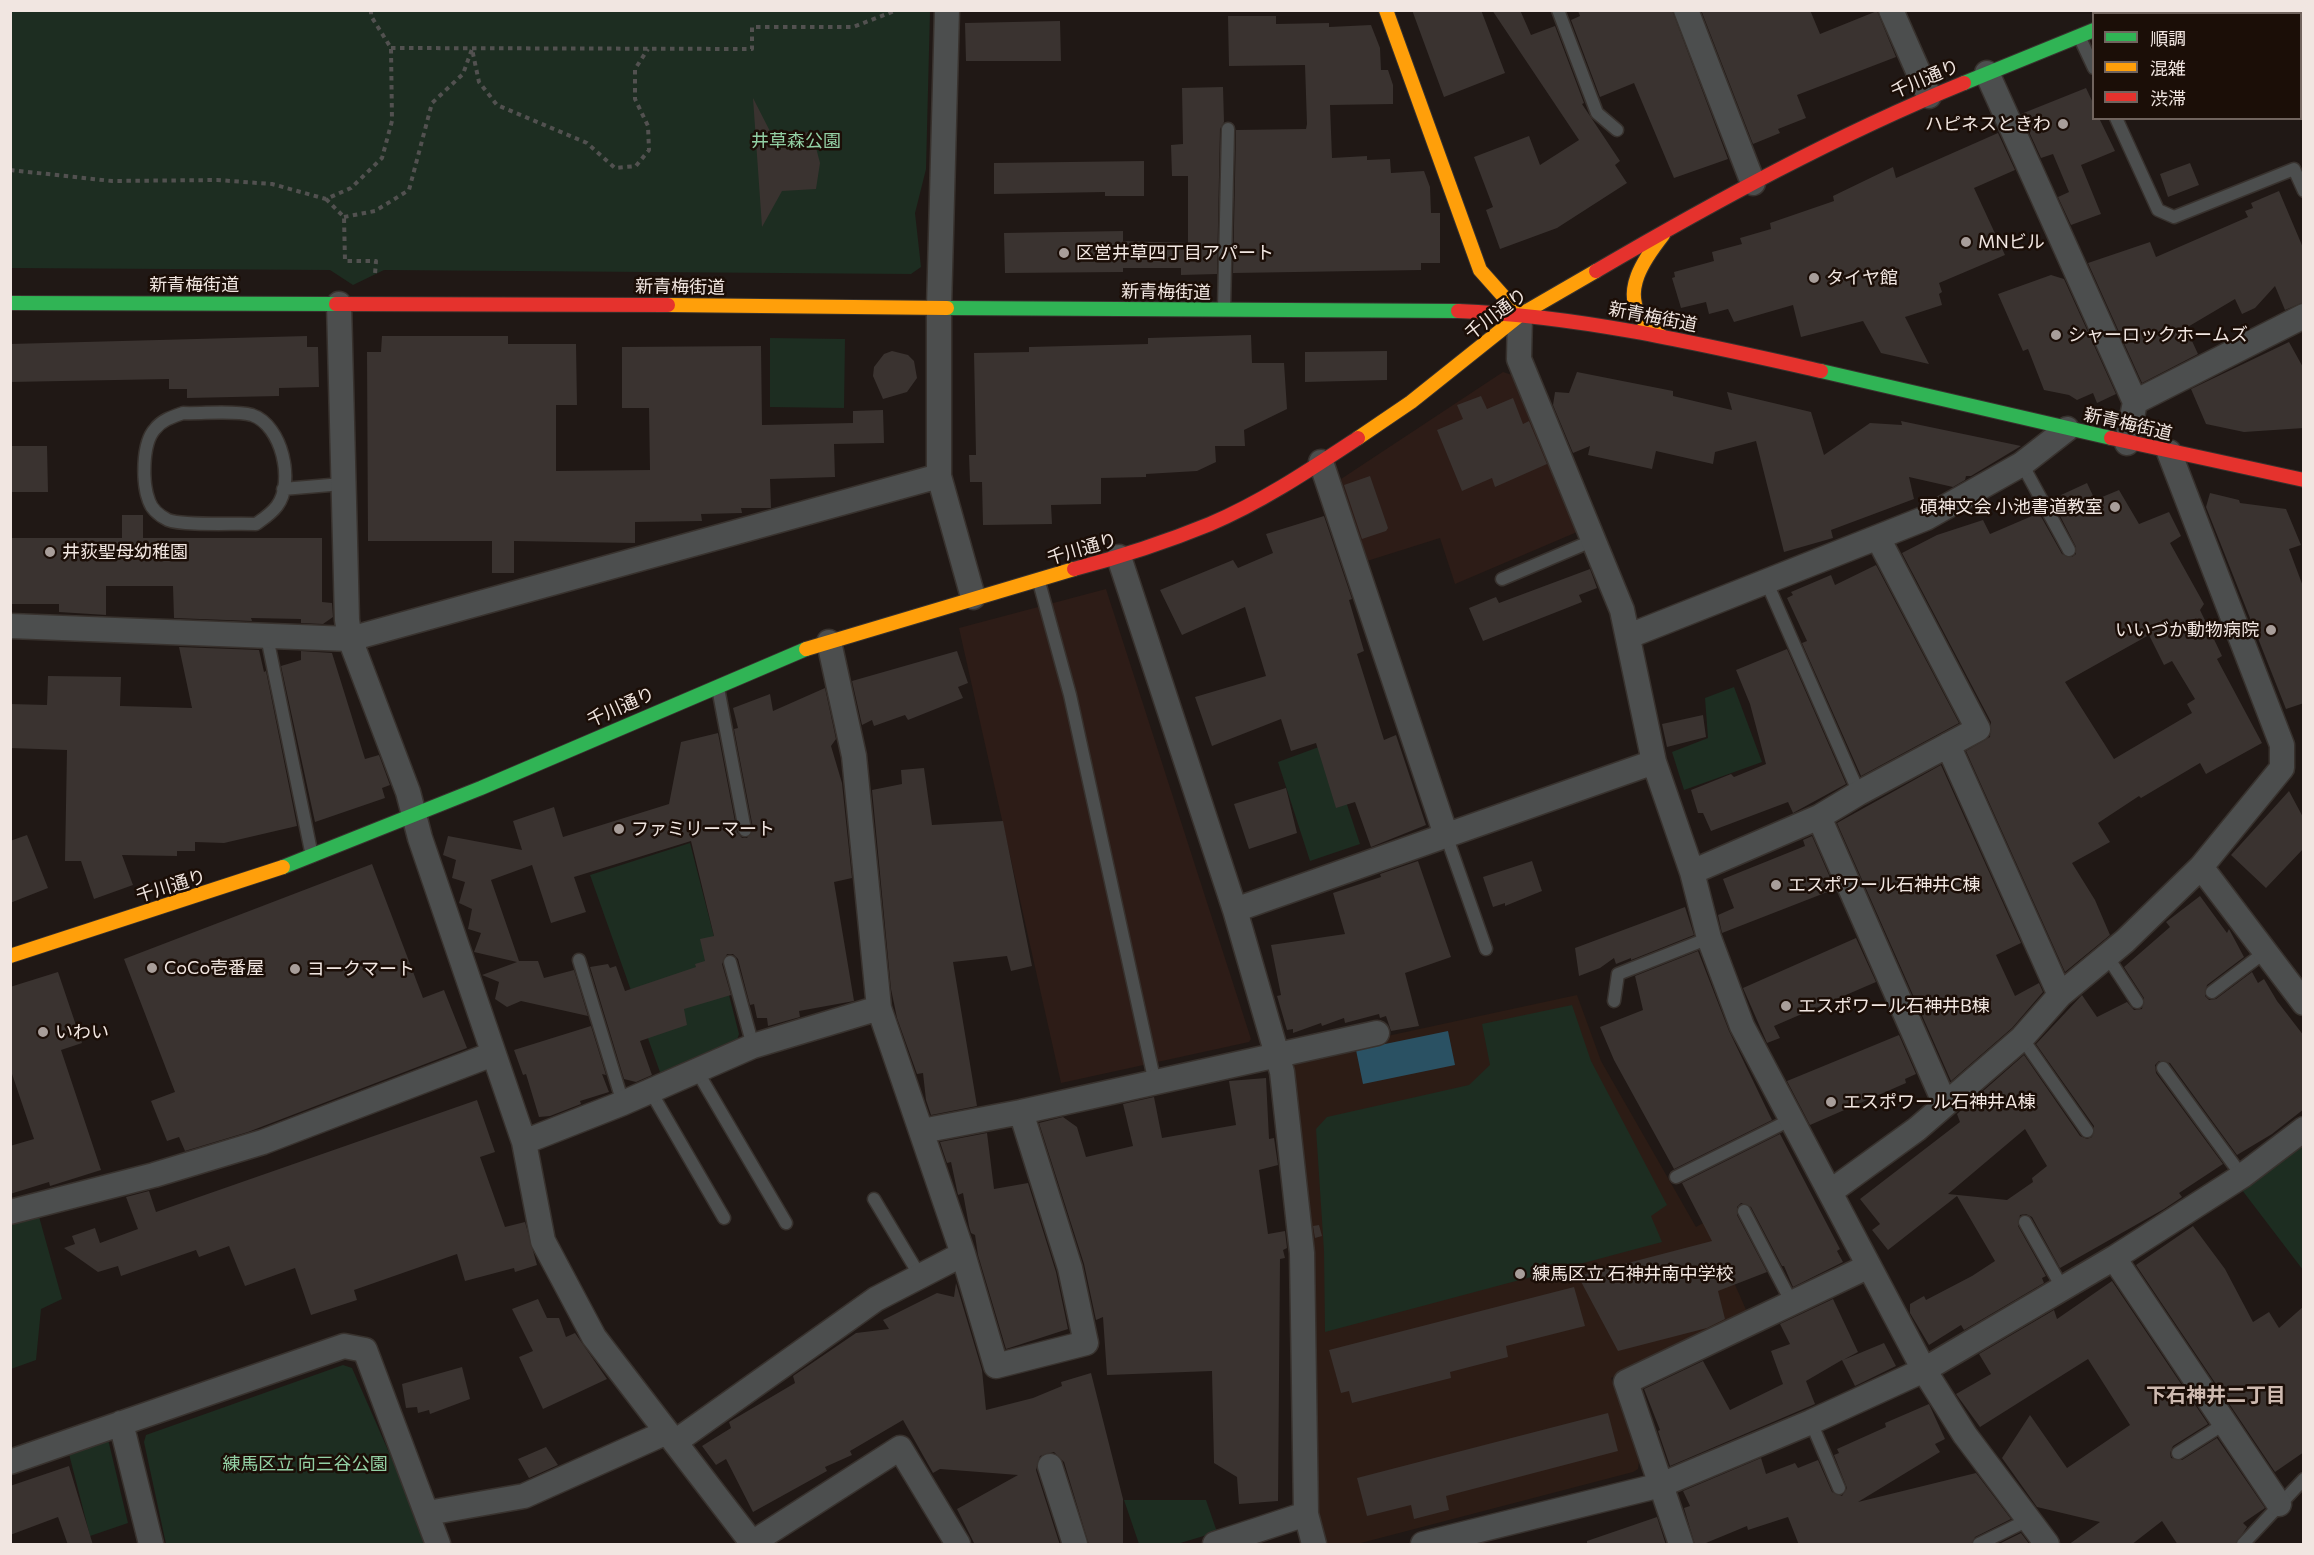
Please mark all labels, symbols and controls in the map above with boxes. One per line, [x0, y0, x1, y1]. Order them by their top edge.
legend [2092, 12, 2302, 120]
text: 順調 [2150, 27, 2186, 49]
street label: 千川通り [1888, 55, 1962, 103]
text: 混雑 [2150, 57, 2186, 79]
text: 渋滞 [2150, 87, 2186, 109]
place label: ハピネスときわ [1925, 113, 2051, 135]
marker: ハピネスときわ [2056, 117, 2070, 131]
park label: 井草森公園 [751, 130, 841, 152]
place label: MNビル [1978, 231, 2045, 253]
marker: MNビル [1959, 235, 1973, 249]
place label: 区営井草四丁目アパート [1076, 242, 1274, 264]
marker: 区営井草四丁目アパート [1057, 246, 1071, 260]
place label: タイヤ館 [1826, 267, 1898, 289]
marker: タイヤ館 [1807, 271, 1821, 285]
street label: 新青梅街道 [149, 274, 239, 296]
street label: 新青梅街道 [635, 275, 725, 299]
street label: 新青梅街道 [1121, 280, 1211, 304]
street label: 千川通り [1461, 284, 1531, 344]
street label: 新青梅街道 [1607, 298, 1699, 336]
place label: シャーロックホームズ [2068, 324, 2248, 346]
marker: シャーロックホームズ [2049, 328, 2063, 342]
street label: 新青梅街道 [2082, 403, 2174, 445]
place label: 碩神文会 小池書道教室 [1920, 496, 2103, 518]
marker: 碩神文会 小池書道教室 [2108, 500, 2122, 514]
street label: 千川通り [1044, 529, 1120, 569]
place label: 井荻聖母幼稚園 [62, 541, 188, 563]
marker: 井荻聖母幼稚園 [43, 545, 57, 559]
place label: いいづか動物病院 [2115, 619, 2259, 641]
marker: いいづか動物病院 [2264, 623, 2278, 637]
street label: 千川通り [584, 682, 658, 732]
place label: ファミリーマート [631, 818, 775, 840]
marker: ファミリーマート [612, 822, 626, 836]
street label: 千川通り [133, 865, 209, 907]
place label: エスポワール石神井C棟 [1788, 874, 1980, 896]
marker: エスポワール石神井C棟 [1769, 878, 1783, 892]
place label: CoCo壱番屋 [164, 957, 264, 979]
place label: ヨークマート [307, 958, 415, 980]
marker: CoCo壱番屋 [145, 961, 159, 975]
marker: ヨークマート [288, 962, 302, 976]
place label: エスポワール石神井B棟 [1798, 995, 1990, 1017]
marker: エスポワール石神井B棟 [1779, 999, 1793, 1013]
place label: いわい [55, 1021, 109, 1043]
marker: いわい [36, 1025, 50, 1039]
place label: エスポワール石神井A棟 [1843, 1091, 2035, 1113]
marker: エスポワール石神井A棟 [1824, 1095, 1838, 1109]
place label: 練馬区立 石神井南中学校 [1532, 1263, 1733, 1285]
marker: 練馬区立 石神井南中学校 [1513, 1267, 1527, 1281]
district label: 下石神井二丁目 [2146, 1383, 2286, 1407]
park label: 練馬区立 向三谷公園 [222, 1453, 388, 1475]

